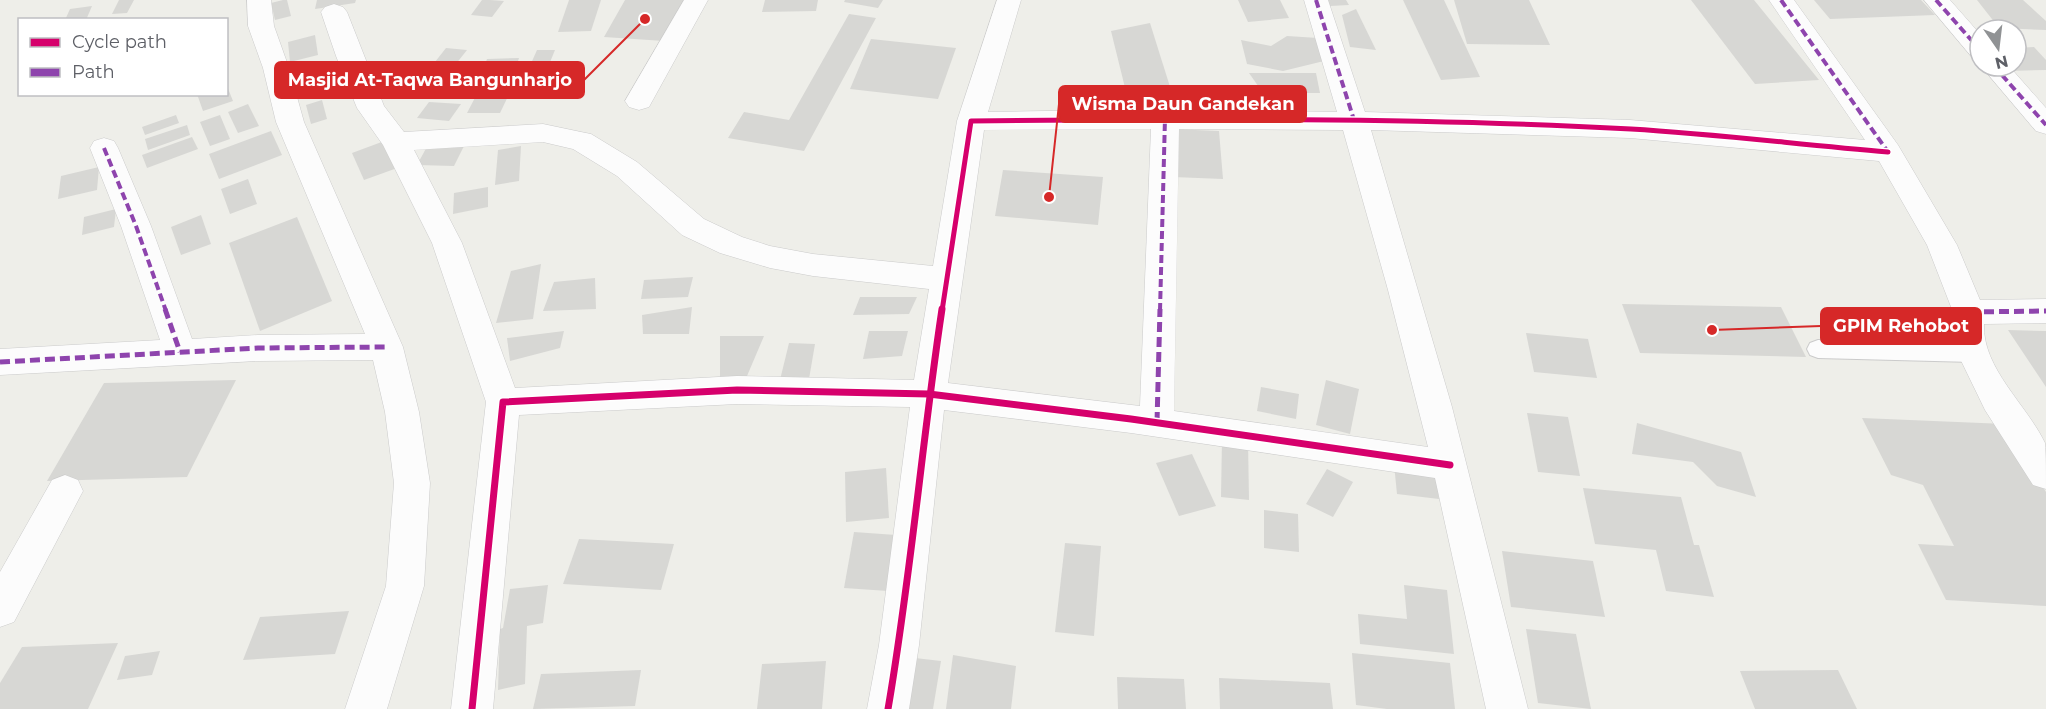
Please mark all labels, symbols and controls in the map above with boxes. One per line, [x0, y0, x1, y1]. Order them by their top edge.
legend [18, 18, 228, 96]
north arrow [1968, 18, 2028, 78]
text: Cycle path [72, 31, 167, 53]
text: N [1993, 51, 2010, 73]
text: Path [72, 61, 115, 83]
callout: Masjid At-Taqwa Bangunharjo [275, 62, 584, 98]
text: Masjid At-Taqwa Bangunharjo [288, 69, 572, 91]
callout: Wisma Daun Gandekan [1059, 86, 1306, 122]
text: Wisma Daun Gandekan [1071, 93, 1295, 115]
callout: GPIM Rehobot [1821, 308, 1981, 344]
text: GPIM Rehobot [1833, 315, 1969, 337]

